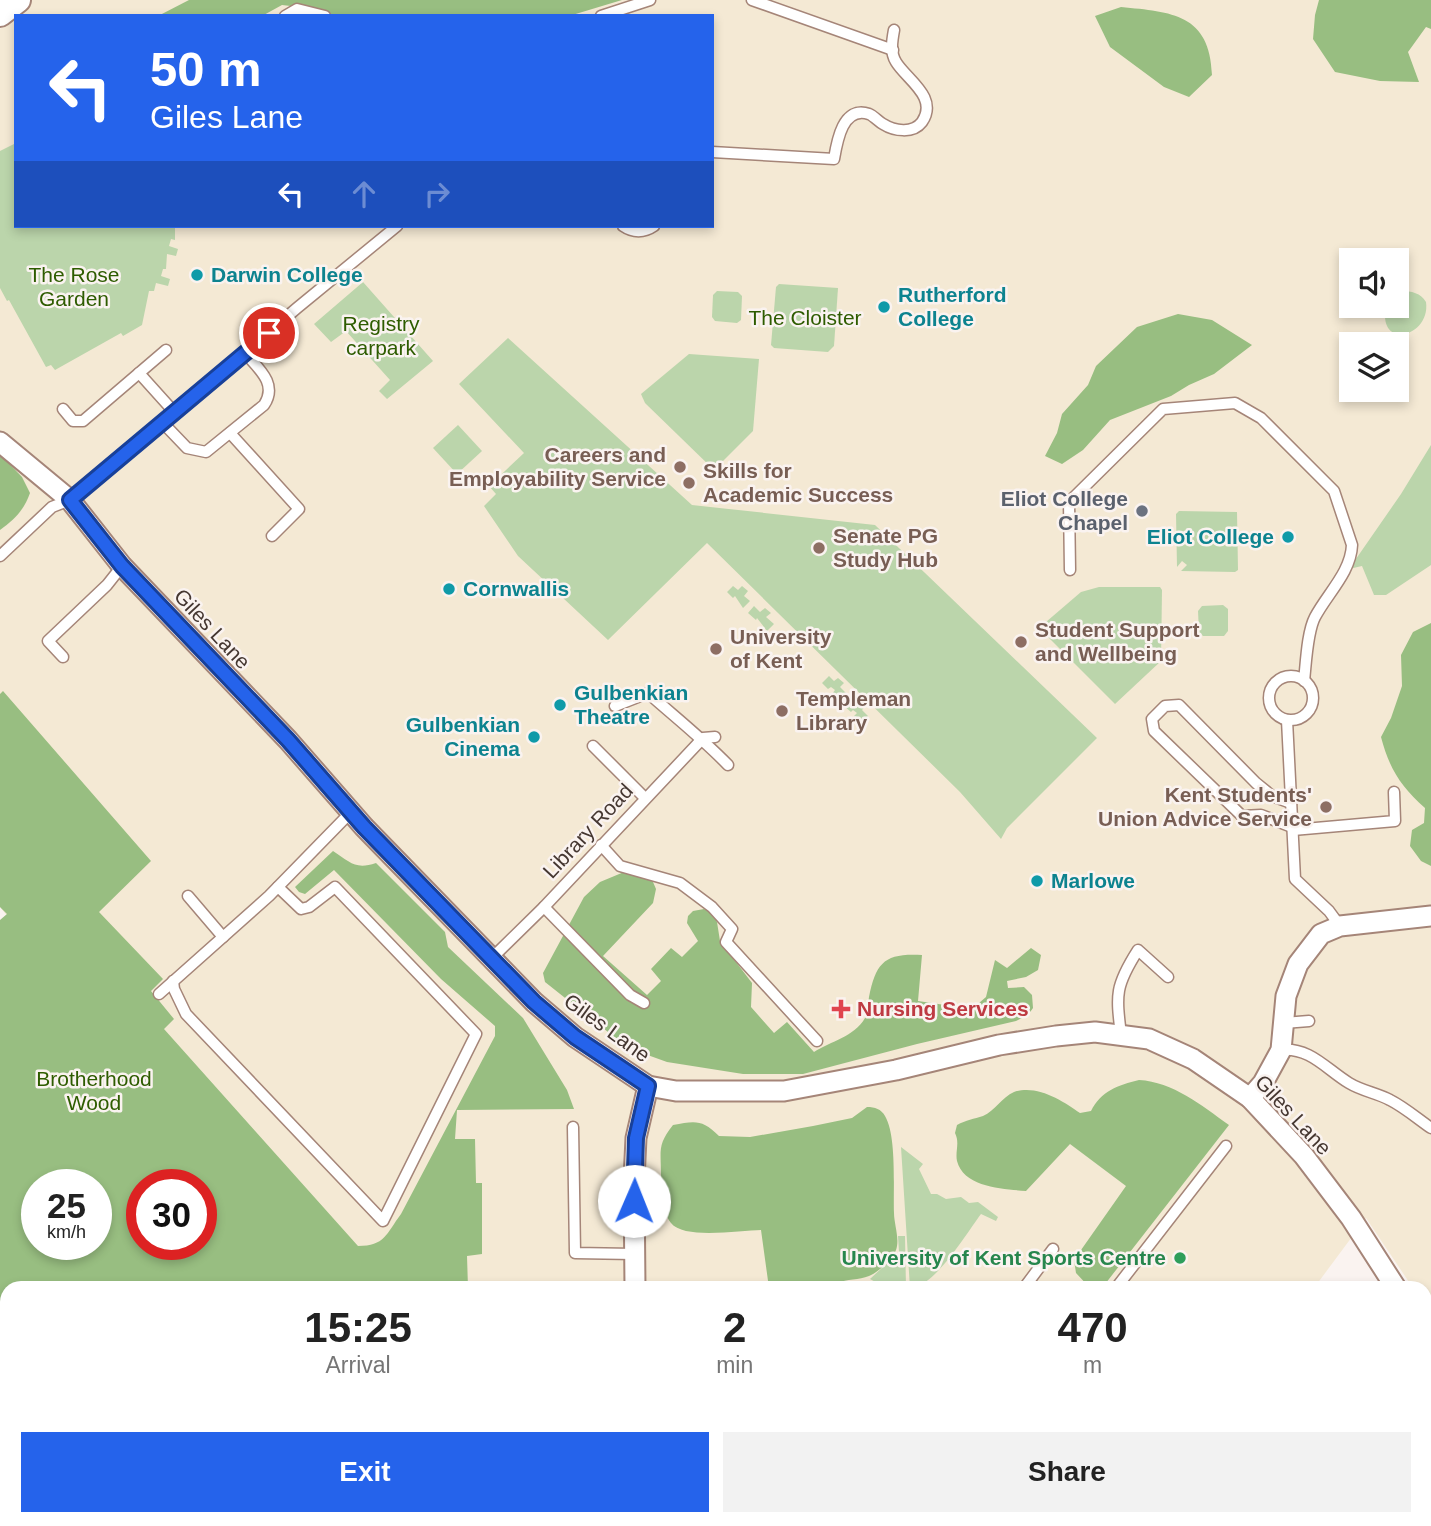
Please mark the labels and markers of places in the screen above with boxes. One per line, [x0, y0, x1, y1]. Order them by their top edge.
place label: Darwin College [211, 263, 363, 286]
marker: Darwin College [189, 267, 205, 283]
place label: Rutherford College [898, 283, 1007, 330]
marker: Rutherford College [876, 299, 892, 315]
pin [239, 303, 299, 363]
place label: Careers and Employability Service [449, 443, 666, 490]
marker: Careers and Employability Service [672, 459, 688, 475]
place label: Skills for Academic Success [703, 459, 893, 506]
marker: Skills for Academic Success [681, 475, 697, 491]
place label: Eliot College Chapel [1001, 487, 1128, 534]
marker: Eliot College Chapel [1134, 503, 1150, 519]
place label: Senate PG Study Hub [833, 524, 938, 571]
place label: Eliot College [1147, 525, 1274, 548]
marker: Eliot College [1280, 529, 1296, 545]
marker: Senate PG Study Hub [811, 540, 827, 556]
place label: Cornwallis [463, 577, 569, 600]
marker: Cornwallis [441, 581, 457, 597]
place label: Student Support and Wellbeing [1035, 618, 1199, 665]
place label: University of Kent [730, 625, 832, 672]
marker: Student Support and Wellbeing [1013, 634, 1029, 650]
marker: University of Kent [708, 641, 724, 657]
place label: Gulbenkian Theatre [574, 681, 688, 728]
place label: Templeman Library [796, 687, 911, 734]
marker: Gulbenkian Theatre [552, 697, 568, 713]
marker: Templeman Library [774, 703, 790, 719]
place label: Gulbenkian Cinema [406, 713, 520, 760]
marker: Gulbenkian Cinema [526, 729, 542, 745]
place label: Kent Students' Union Advice Service [1098, 783, 1312, 830]
marker: Kent Students' Union Advice Service [1318, 799, 1334, 815]
place label: Marlowe [1051, 869, 1135, 892]
marker: Marlowe [1029, 873, 1045, 889]
place label: Nursing Services [857, 997, 1029, 1020]
marker: Nursing Services [831, 999, 851, 1019]
place label: University of Kent Sports Centre [842, 1246, 1166, 1269]
marker: University of Kent Sports Centre [1172, 1250, 1188, 1266]

